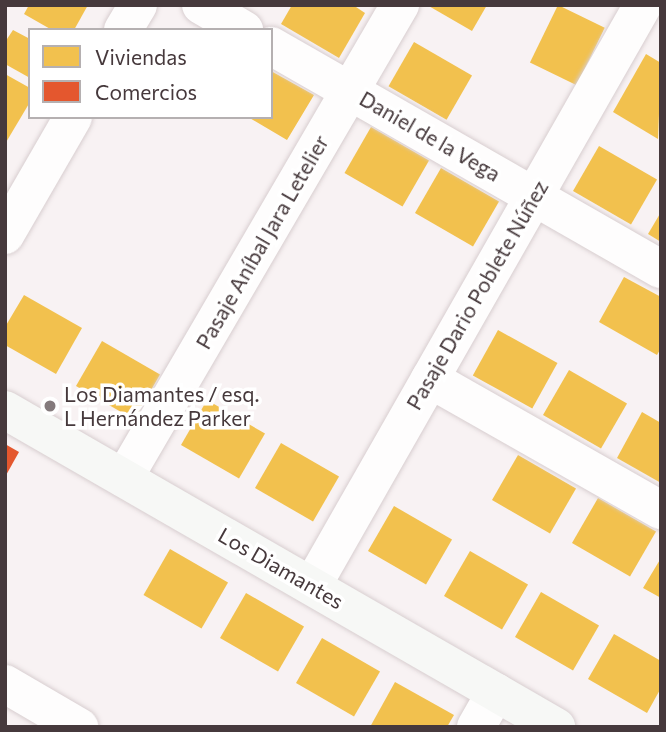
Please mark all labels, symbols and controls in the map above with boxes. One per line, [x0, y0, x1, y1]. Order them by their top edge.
legend [28, 28, 273, 119]
text: Viviendas [95, 44, 187, 69]
text: Comercios [95, 79, 197, 104]
street label: Daniel de la Vega [355, 86, 505, 186]
street label: Pasaje Aníbal Jara Letelier [190, 131, 334, 353]
street label: Pasaje Dario Poblete Núñez [401, 176, 553, 414]
place label: Los Diamantes / esq. L Hernández Parker [64, 381, 259, 431]
marker: Los Diamantes / esq. L Hernández Parker [42, 398, 58, 414]
street label: Los Diamantes [214, 522, 348, 614]

